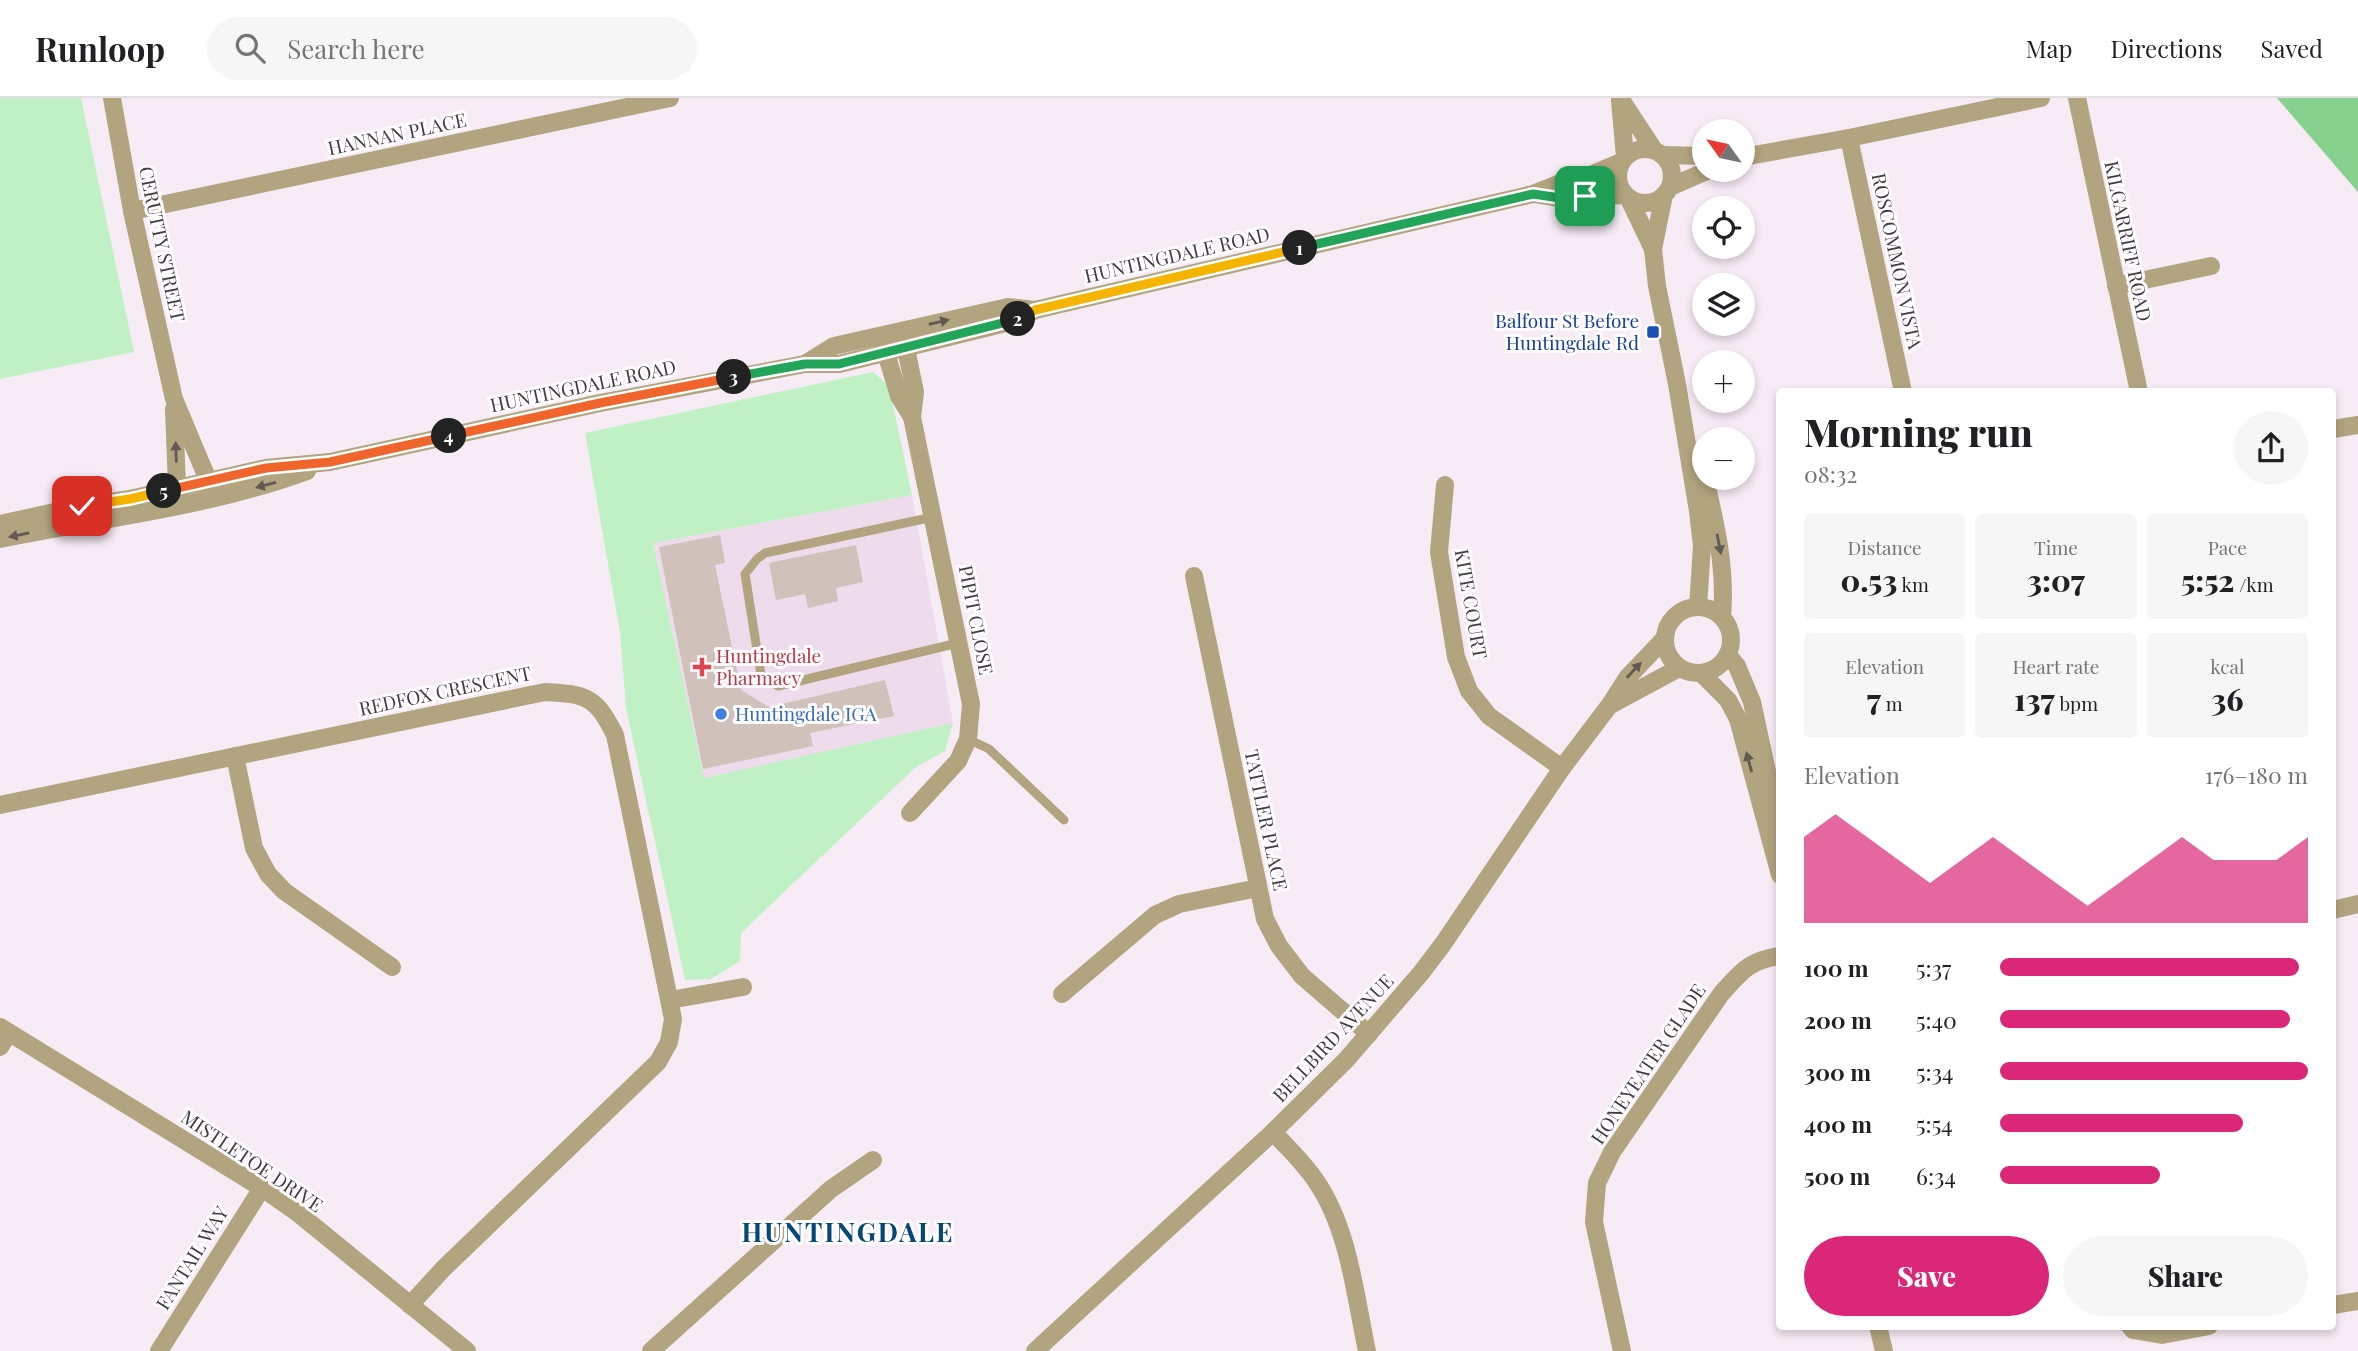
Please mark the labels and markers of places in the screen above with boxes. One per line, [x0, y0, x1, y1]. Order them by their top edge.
pin [1555, 166, 1615, 226]
pin: 1 [1282, 230, 1318, 266]
pin: 2 [1000, 302, 1036, 336]
place label: Balfour St Before Huntingdale Rd [1495, 307, 1639, 355]
marker: Balfour St Before Huntingdale Rd [1645, 324, 1661, 340]
pin: 3 [716, 360, 752, 394]
pin: 4 [432, 418, 466, 454]
pin: 5 [146, 474, 182, 508]
pin [52, 476, 112, 536]
place label: Huntingdale Pharmacy [716, 642, 821, 690]
marker: Huntingdale Pharmacy [694, 659, 710, 675]
place label: Huntingdale IGA [735, 700, 878, 726]
marker: Huntingdale IGA [713, 706, 729, 722]

